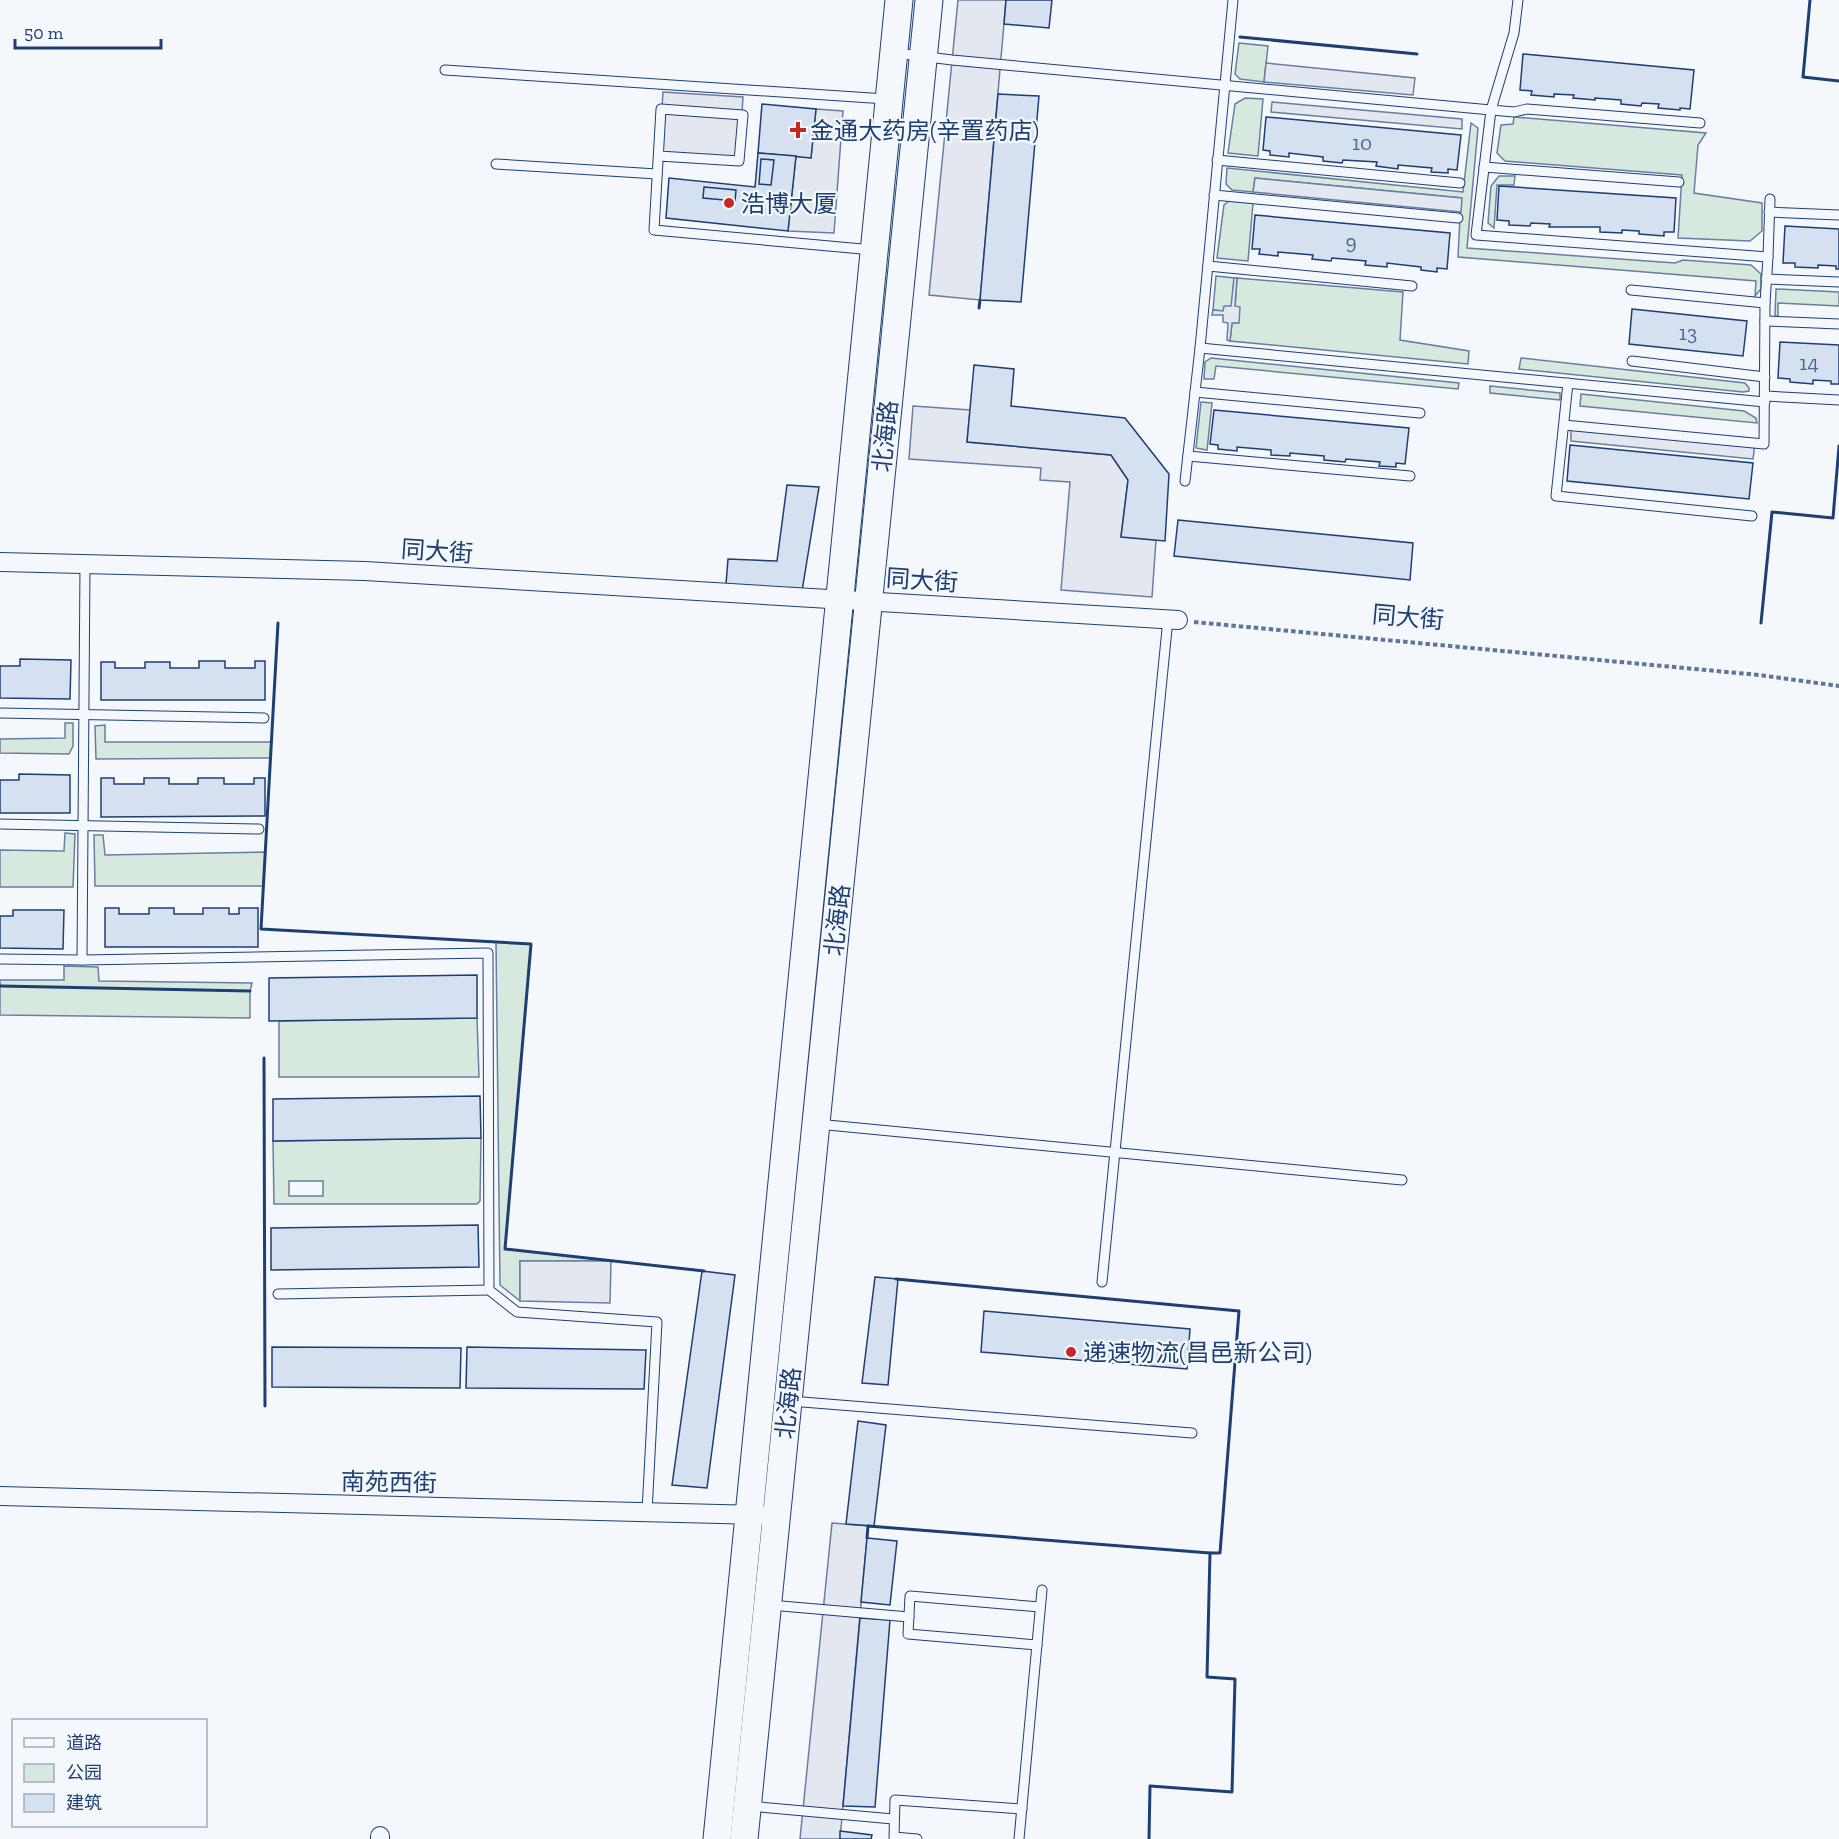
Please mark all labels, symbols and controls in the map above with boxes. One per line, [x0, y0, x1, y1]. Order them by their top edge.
scale bar [15, 12, 160, 50]
text: 50 m [24, 22, 64, 44]
place label: 金通大药房(辛置药店) [810, 116, 1039, 145]
marker: 金通大药房(辛置药店) [791, 123, 805, 137]
house number: 10 [1352, 130, 1372, 155]
place label: 浩博大厦 [741, 189, 837, 218]
marker: 浩博大厦 [722, 196, 736, 210]
house number: 9 [1345, 229, 1357, 254]
house number: 13 [1679, 320, 1697, 345]
house number: 14 [1799, 350, 1819, 375]
street label: 北海路 [867, 399, 903, 473]
street label: 同大街 [400, 534, 474, 568]
street label: 同大街 [885, 563, 959, 597]
street label: 同大街 [1371, 599, 1445, 635]
street label: 北海路 [819, 883, 855, 957]
place label: 递速物流(昌邑新公司) [1083, 1338, 1312, 1367]
marker: 递速物流(昌邑新公司) [1064, 1345, 1078, 1359]
street label: 北海路 [770, 1366, 806, 1440]
street label: 南苑西街 [341, 1467, 437, 1497]
legend [12, 1719, 207, 1827]
text: 道路 [66, 1732, 102, 1754]
text: 公园 [66, 1762, 102, 1784]
text: 建筑 [66, 1792, 102, 1814]

